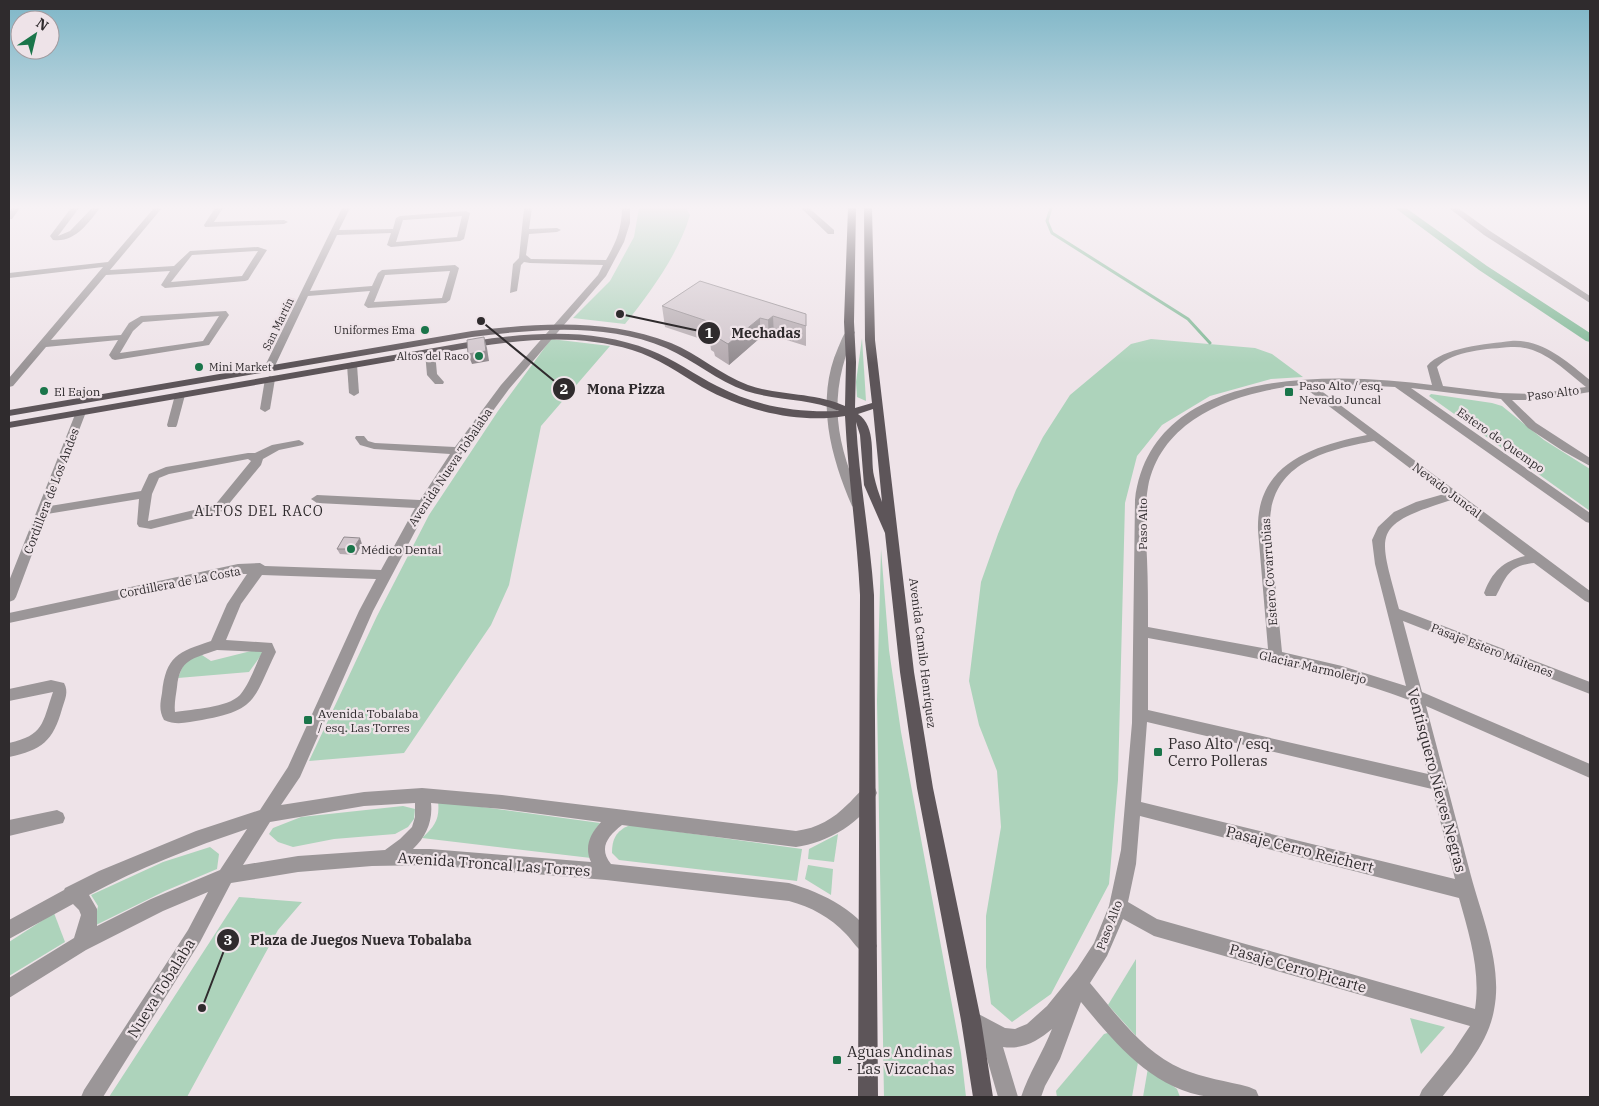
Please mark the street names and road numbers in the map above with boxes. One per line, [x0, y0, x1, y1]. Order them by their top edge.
street label: San Martín [259, 295, 297, 353]
street label: Paso Alto [1526, 382, 1580, 404]
street label: Estero de Quempo [1454, 404, 1548, 476]
street label: Avenida Nueva Tobalaba [405, 405, 495, 529]
street label: Cordillera de Los Andes [20, 426, 82, 556]
street label: Nevado Juncal [1410, 459, 1485, 521]
street label: Paso Alto [1135, 498, 1150, 550]
street label: Estero Covarrubias [1258, 518, 1280, 626]
street label: Cordillera de La Costa [118, 563, 242, 601]
street label: Avenida Camilo Henríquez [906, 577, 940, 729]
street label: Pasaje Estero Maitenes [1429, 620, 1555, 680]
street label: Glaciar Marmolerjo [1258, 647, 1368, 687]
street label: Ventisquero Nieves Negras [1403, 686, 1471, 874]
street label: Pasaje Cerro Reichert [1224, 821, 1376, 877]
street label: Avenida Troncal Las Torres [397, 848, 591, 880]
street label: Paso Alto [1093, 898, 1125, 952]
street label: Nueva Tobalaba [123, 935, 199, 1041]
street label: Pasaje Cerro Picarte [1227, 939, 1369, 997]

